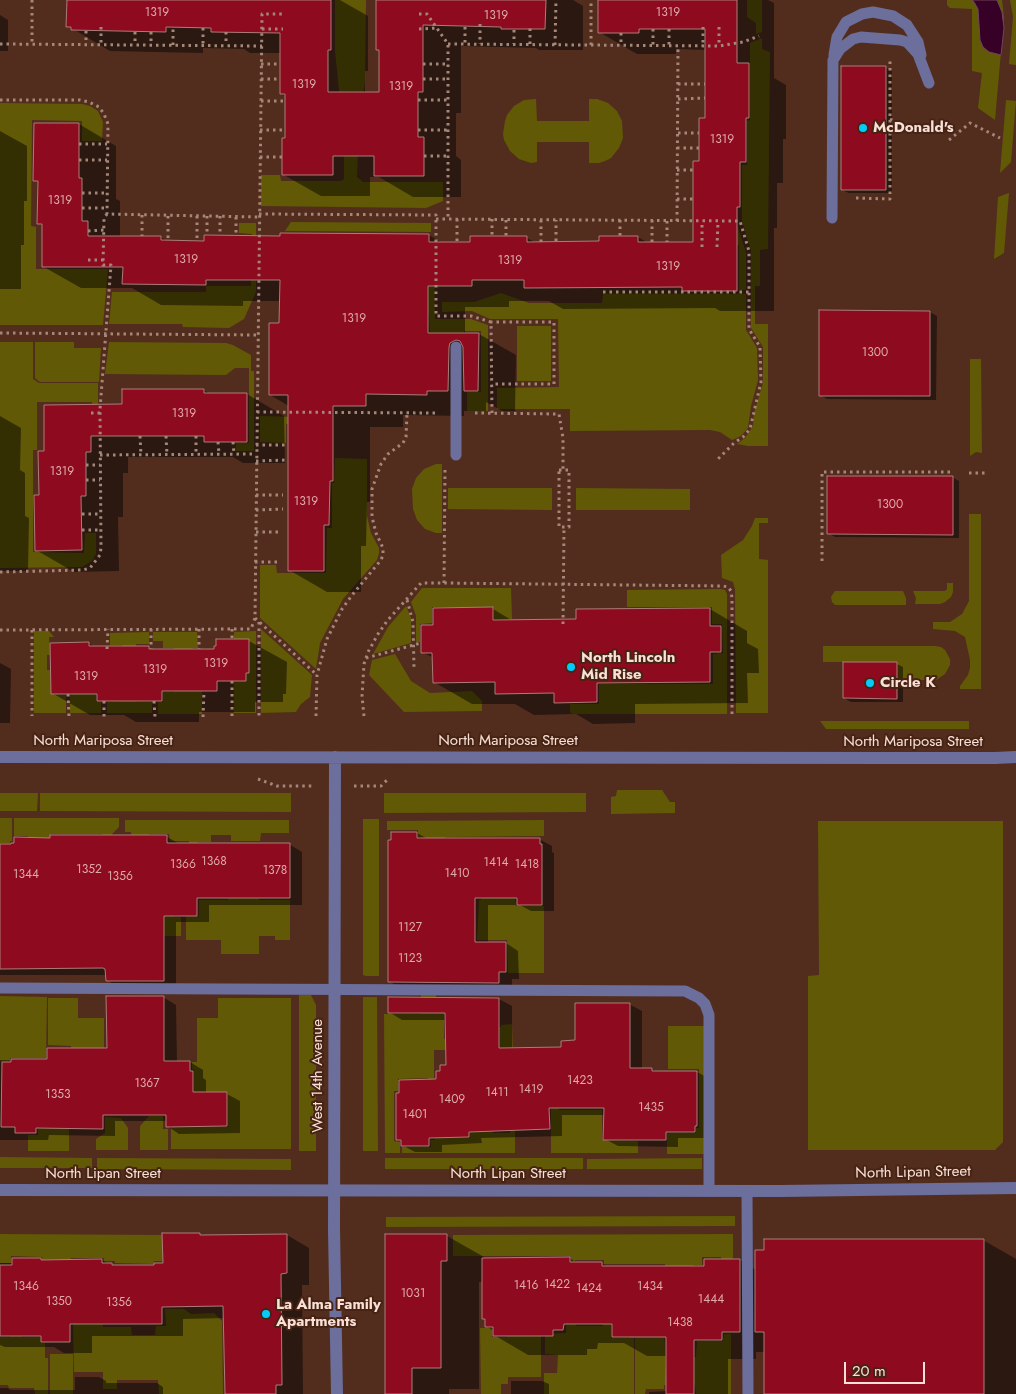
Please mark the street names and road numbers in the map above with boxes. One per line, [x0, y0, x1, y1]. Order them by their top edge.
street label: North Mariposa Street [33, 732, 173, 750]
street label: North Mariposa Street [438, 732, 578, 750]
street label: North Mariposa Street [843, 733, 983, 751]
street label: West 14th Avenue [309, 1019, 327, 1133]
street label: North Lipan Street [855, 1163, 971, 1183]
street label: North Lipan Street [45, 1165, 161, 1183]
street label: North Lipan Street [450, 1165, 566, 1183]

